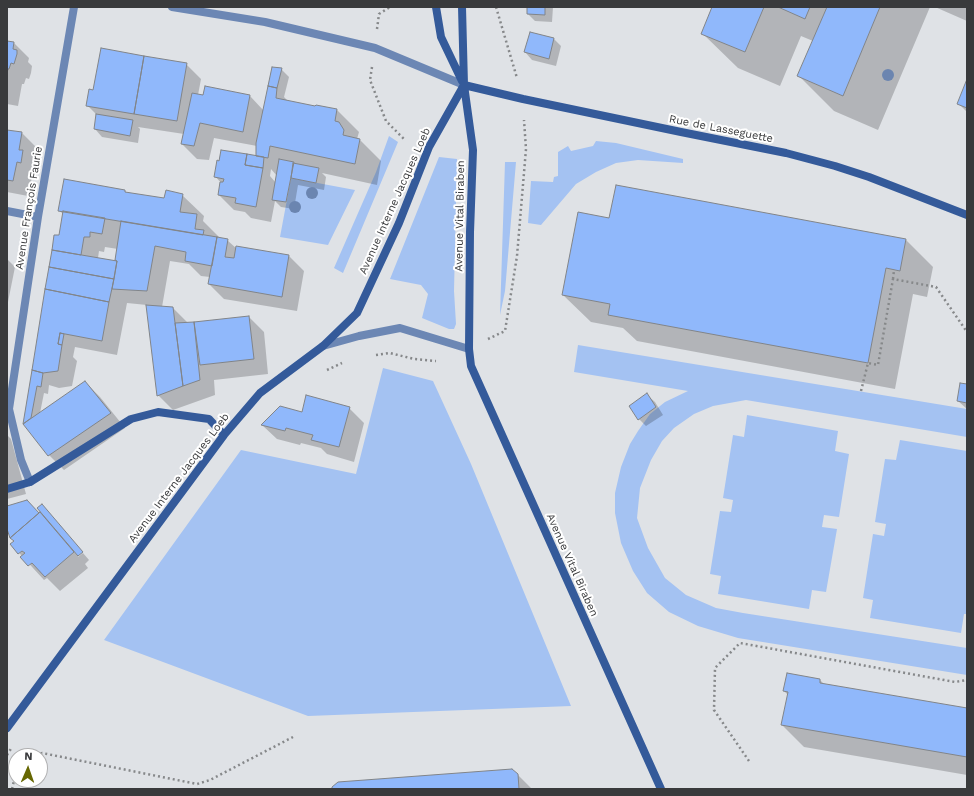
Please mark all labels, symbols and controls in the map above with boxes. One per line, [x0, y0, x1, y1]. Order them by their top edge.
street label: Rue de Lasseguette [668, 112, 774, 146]
street label: Avenue Interne Jacques Loeb [357, 126, 433, 276]
street label: Avenue François Faurie [13, 146, 45, 270]
street label: Avenue Vital Biraben [452, 160, 468, 272]
street label: Avenue Interne Jacques Loeb [126, 410, 232, 546]
street label: Avenue Vital Biraben [543, 511, 601, 619]
north arrow [8, 748, 48, 788]
text: N [24, 750, 33, 763]

